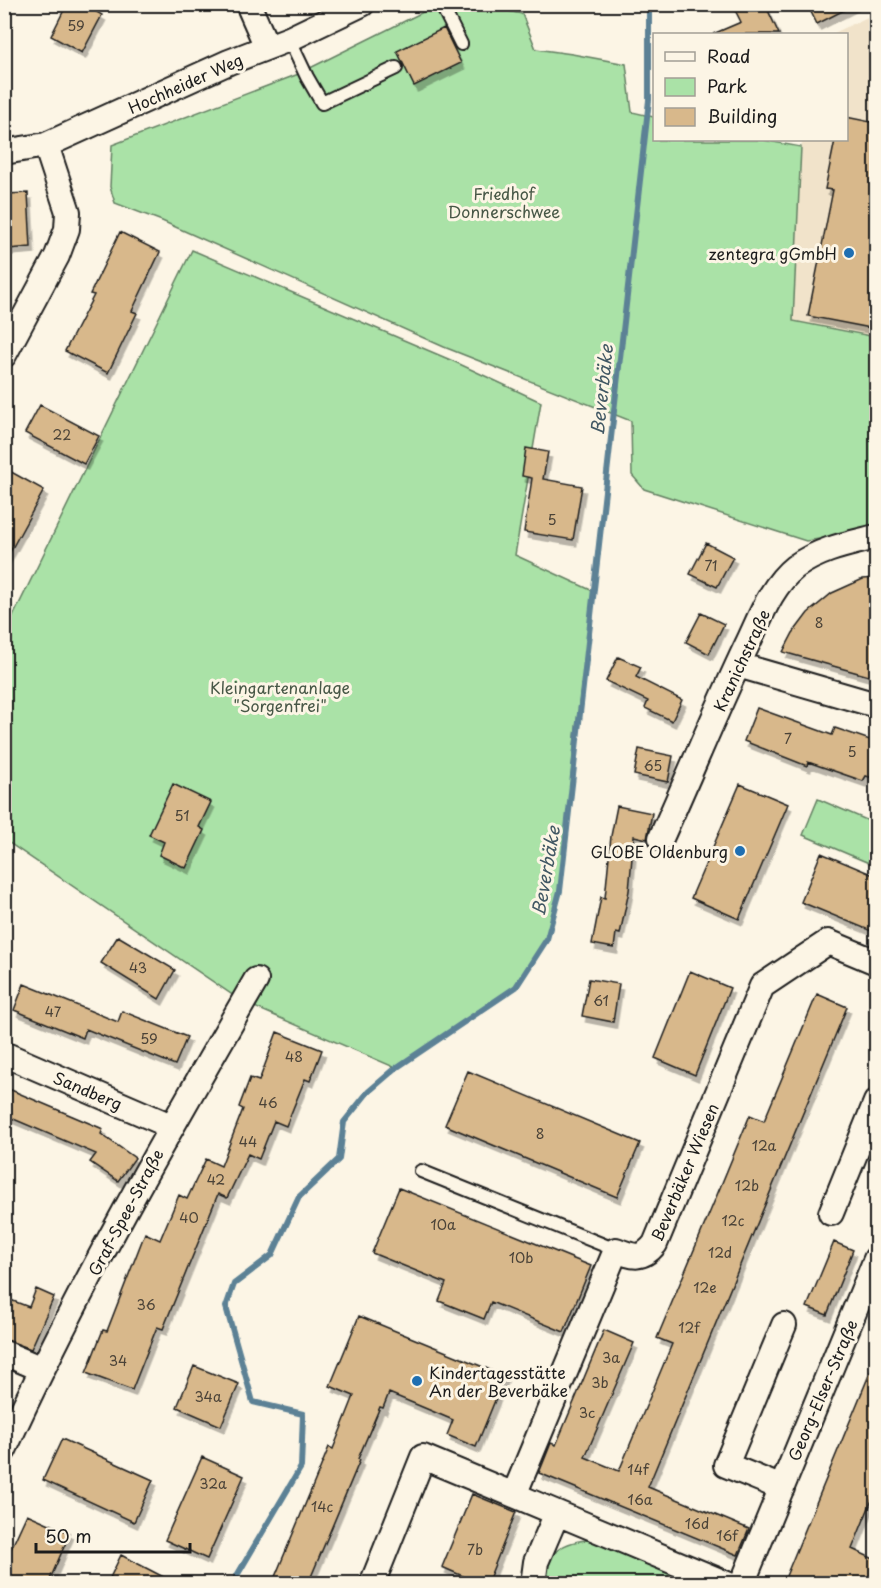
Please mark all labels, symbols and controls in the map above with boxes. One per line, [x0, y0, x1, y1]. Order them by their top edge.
house number: 59 [67, 15, 85, 36]
legend [653, 33, 848, 141]
text: Road [707, 42, 751, 69]
street label: Hochheider Weg [124, 47, 246, 119]
text: Park [707, 72, 747, 99]
text: Building [707, 102, 777, 129]
park label: Friedhof Donnerschwee [448, 181, 560, 223]
place label: zentegra gGmbH [709, 241, 837, 265]
marker: zentegra gGmbH [842, 246, 856, 260]
water label: Beverbäke [583, 342, 619, 437]
house number: 22 [53, 424, 71, 445]
house number: 5 [547, 509, 557, 530]
house number: 71 [704, 555, 718, 576]
street label: Kranichstraße [707, 605, 775, 715]
house number: 8 [815, 612, 823, 633]
park label: Kleingartenanlage "Sorgenfrei" [210, 675, 350, 717]
house number: 7 [784, 728, 792, 749]
house number: 5 [847, 741, 857, 762]
house number: 65 [644, 755, 662, 776]
house number: 51 [175, 805, 189, 826]
water label: Beverbäke [524, 822, 566, 918]
place label: GLOBE Oldenburg [590, 839, 728, 863]
marker: GLOBE Oldenburg [733, 844, 747, 858]
house number: 43 [129, 957, 147, 978]
house number: 61 [593, 990, 609, 1011]
house number: 47 [45, 1001, 62, 1022]
house number: 59 [140, 1028, 158, 1049]
house number: 48 [285, 1046, 303, 1067]
street label: Sandberg [50, 1065, 126, 1115]
house number: 46 [258, 1092, 278, 1113]
street label: Beverbäker Wiesen [644, 1099, 724, 1245]
house number: 8 [536, 1123, 544, 1144]
house number: 44 [239, 1131, 257, 1152]
house number: 12a [752, 1135, 777, 1156]
street label: Graf-Spee-Straße [81, 1144, 169, 1280]
house number: 42 [207, 1169, 225, 1190]
house number: 12b [735, 1175, 759, 1196]
house number: 40 [179, 1207, 199, 1228]
house number: 12c [722, 1210, 745, 1231]
house number: 10a [430, 1214, 456, 1235]
house number: 12d [708, 1242, 732, 1263]
house number: 10b [509, 1247, 533, 1268]
house number: 12e [693, 1277, 717, 1298]
house number: 36 [136, 1294, 156, 1315]
street label: Georg-Elser-Straße [781, 1315, 863, 1465]
house number: 12f [678, 1317, 701, 1338]
house number: 3a [602, 1347, 620, 1368]
house number: 34 [109, 1350, 127, 1371]
place label: Kindertagesstätte An der Beverbäke [429, 1360, 568, 1402]
house number: 3b [591, 1372, 609, 1393]
marker: Kindertagesstätte An der Beverbäke [410, 1374, 424, 1388]
house number: 34a [194, 1386, 222, 1407]
house number: 3c [579, 1402, 595, 1423]
house number: 14f [627, 1459, 650, 1480]
house number: 32a [199, 1473, 227, 1494]
house number: 16a [628, 1489, 653, 1510]
house number: 14c [311, 1496, 333, 1517]
house number: 16d [685, 1513, 709, 1534]
scale bar [36, 1516, 190, 1554]
text: 50 m [45, 1522, 92, 1549]
house number: 16f [716, 1525, 739, 1546]
house number: 7b [467, 1539, 483, 1560]

